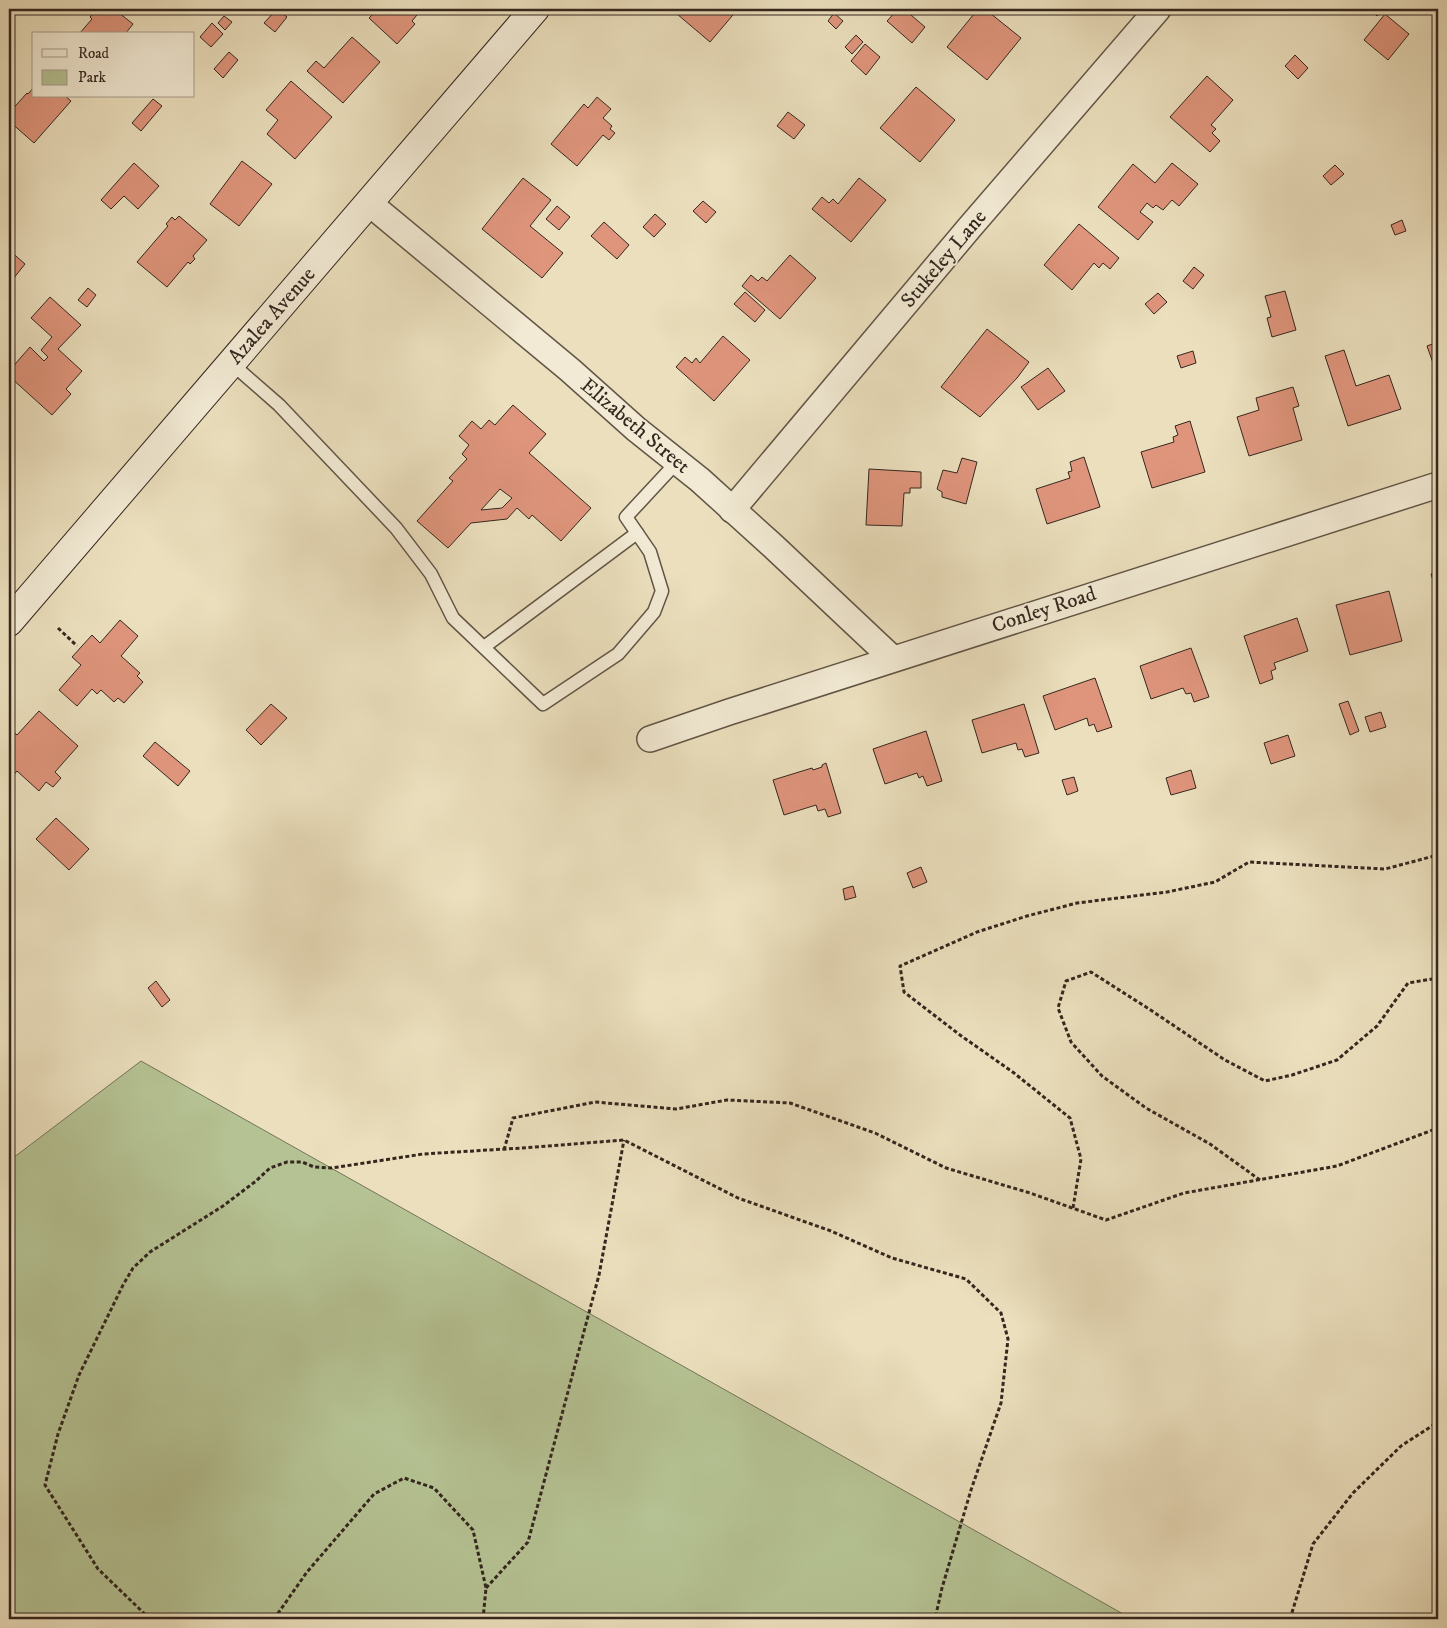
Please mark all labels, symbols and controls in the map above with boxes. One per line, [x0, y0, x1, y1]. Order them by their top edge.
legend [32, 32, 195, 98]
text: Road [78, 44, 110, 63]
text: Park [78, 68, 107, 87]
street label: Stukeley Lane [896, 205, 993, 313]
street label: Azalea Avenue [223, 262, 321, 370]
street label: Elizabeth Street [575, 373, 695, 480]
street label: Conley Road [989, 581, 1100, 639]

